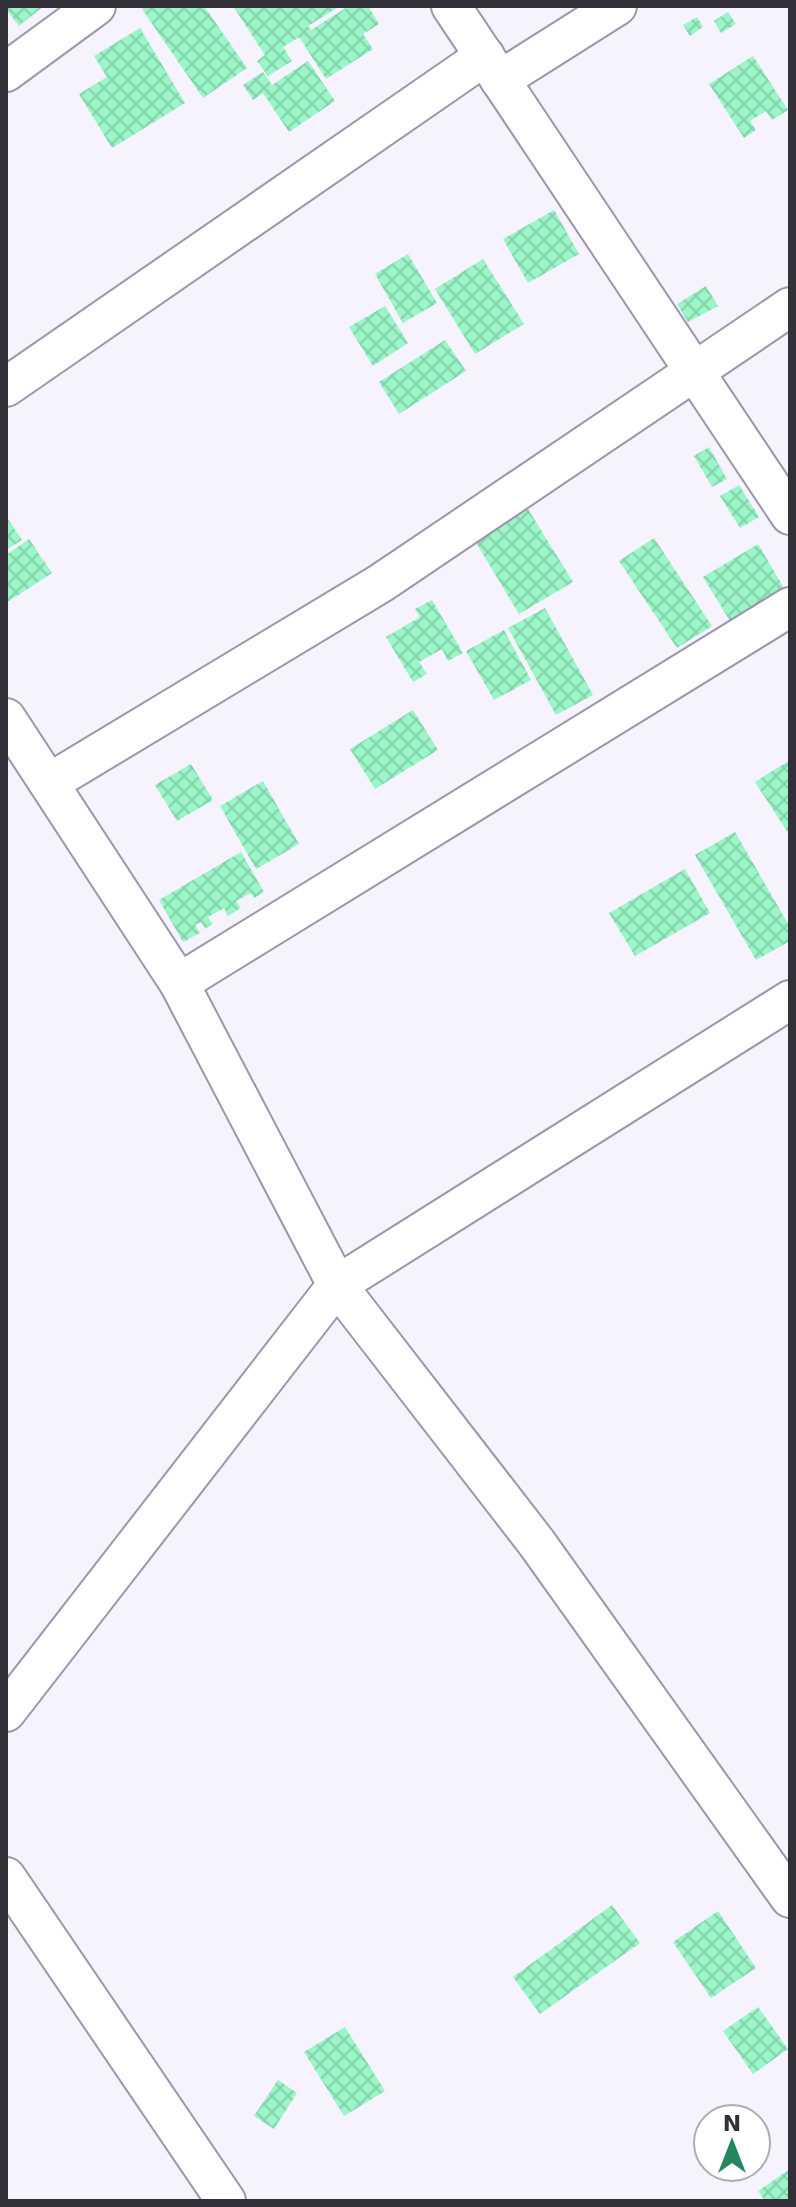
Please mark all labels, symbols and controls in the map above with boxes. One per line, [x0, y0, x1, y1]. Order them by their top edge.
north arrow [692, 2103, 772, 2183]
text: N [723, 2111, 741, 2136]

